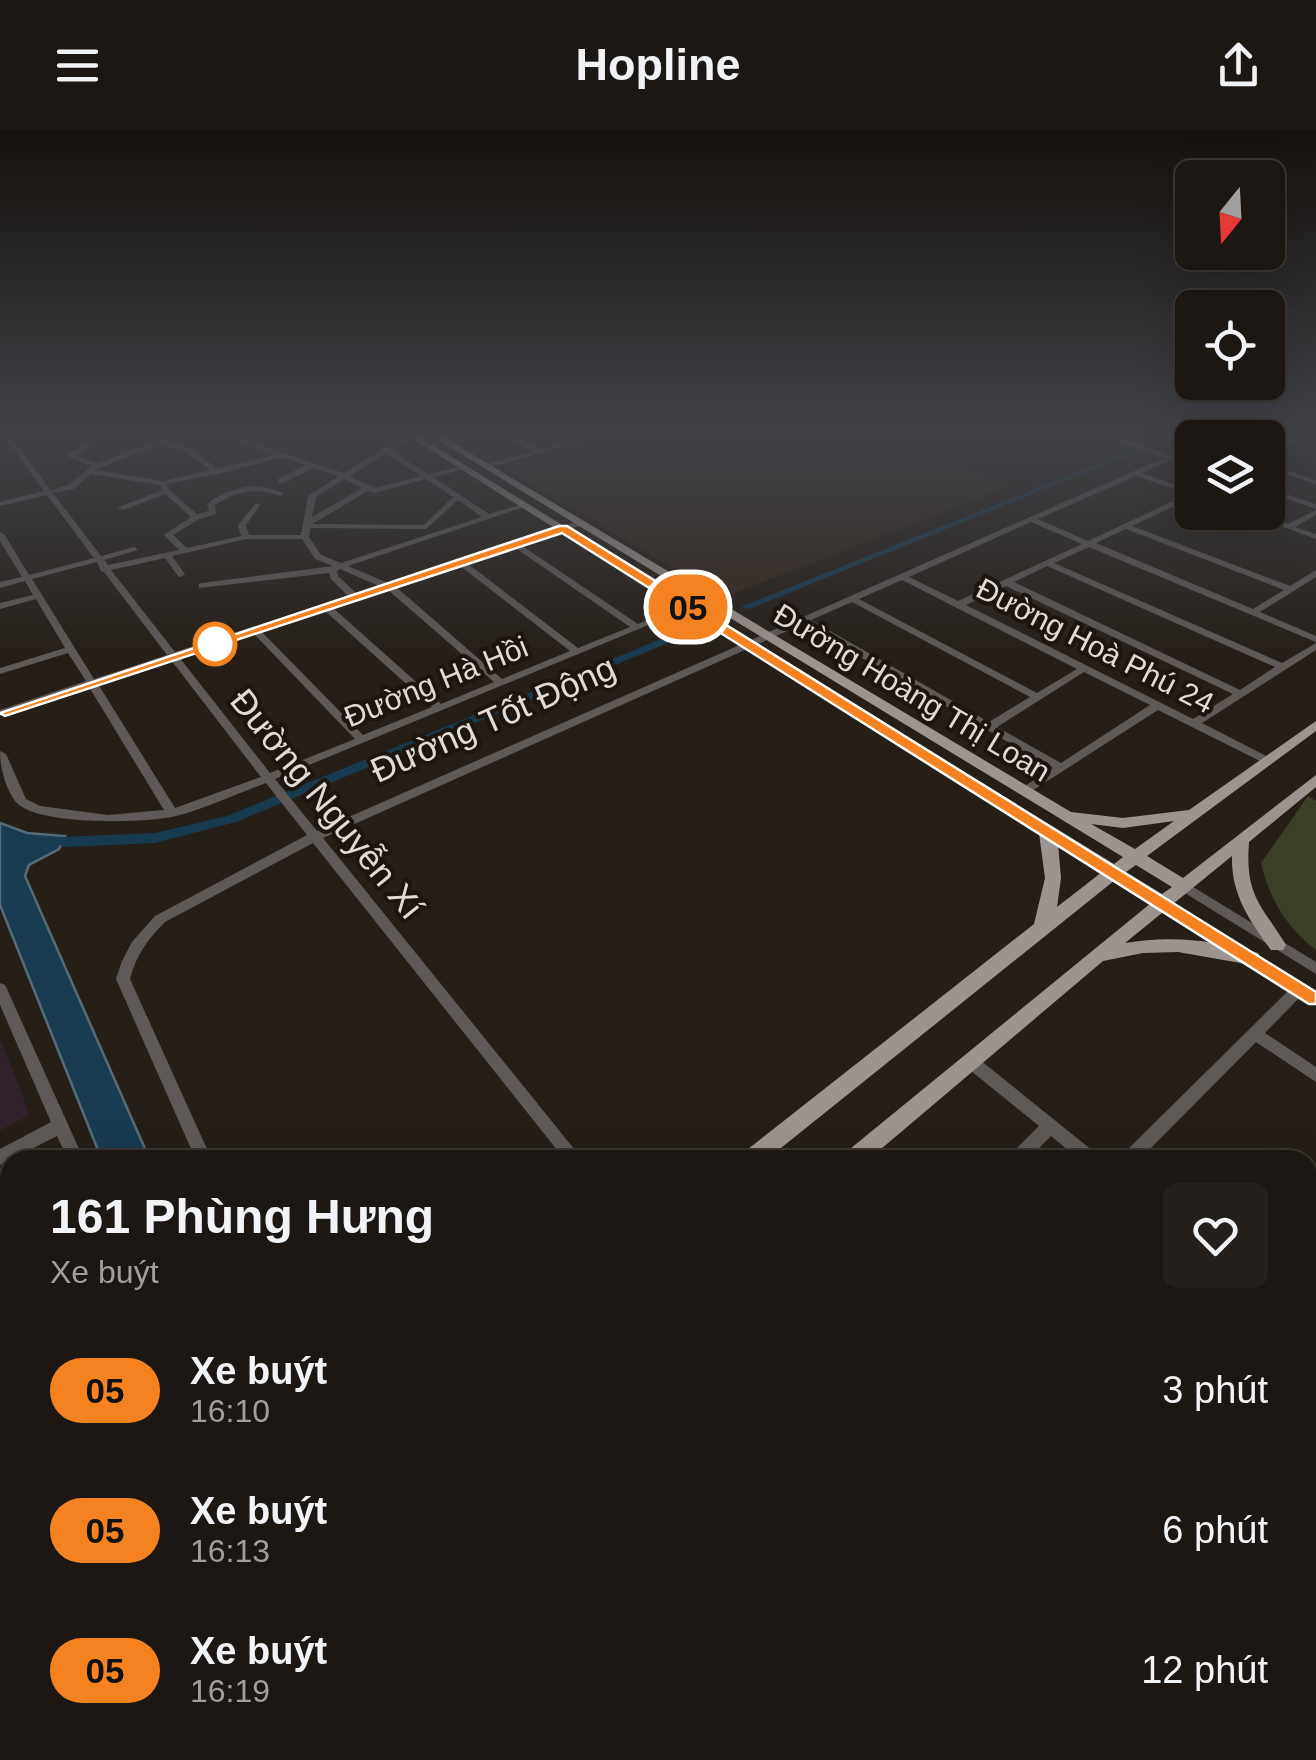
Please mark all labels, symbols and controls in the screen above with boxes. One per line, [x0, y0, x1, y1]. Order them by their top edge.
icon: menu [50, 38, 105, 93]
icon: share [1211, 38, 1266, 93]
text: Hopline [576, 39, 741, 90]
north arrow [1175, 160, 1285, 270]
map controls [1175, 160, 1285, 530]
button: locate [1175, 290, 1285, 400]
button: layers [1175, 420, 1285, 530]
street label: Đường Hoà Phú 24 [971, 571, 1219, 720]
line badge: 05 [643, 574, 733, 640]
text: 05 [669, 588, 707, 627]
street label: Đường Hoàng Thị Loan [768, 597, 1056, 788]
unlabelled marker [194, 623, 236, 665]
street label: Đường Hà Hồi [339, 630, 532, 733]
street label: Đường Tốt Động [364, 647, 621, 790]
street label: Đường Nguyễn Xí [223, 681, 432, 926]
button: heart [1163, 1183, 1268, 1288]
text: 161 Phùng Hưng [50, 1190, 434, 1243]
text: Xe buýt [50, 1254, 159, 1290]
text: Xe buýt [190, 1350, 327, 1392]
text: 3 phút [1162, 1369, 1268, 1411]
text: 05 [86, 1371, 124, 1410]
text: 16:10 [190, 1393, 270, 1429]
text: Xe buýt [190, 1490, 327, 1532]
text: 6 phút [1162, 1509, 1268, 1551]
text: 05 [86, 1511, 124, 1550]
text: 16:13 [190, 1533, 270, 1569]
text: Xe buýt [190, 1630, 327, 1672]
text: 12 phút [1141, 1649, 1268, 1691]
text: 05 [86, 1651, 124, 1690]
text: 16:19 [190, 1673, 270, 1709]

